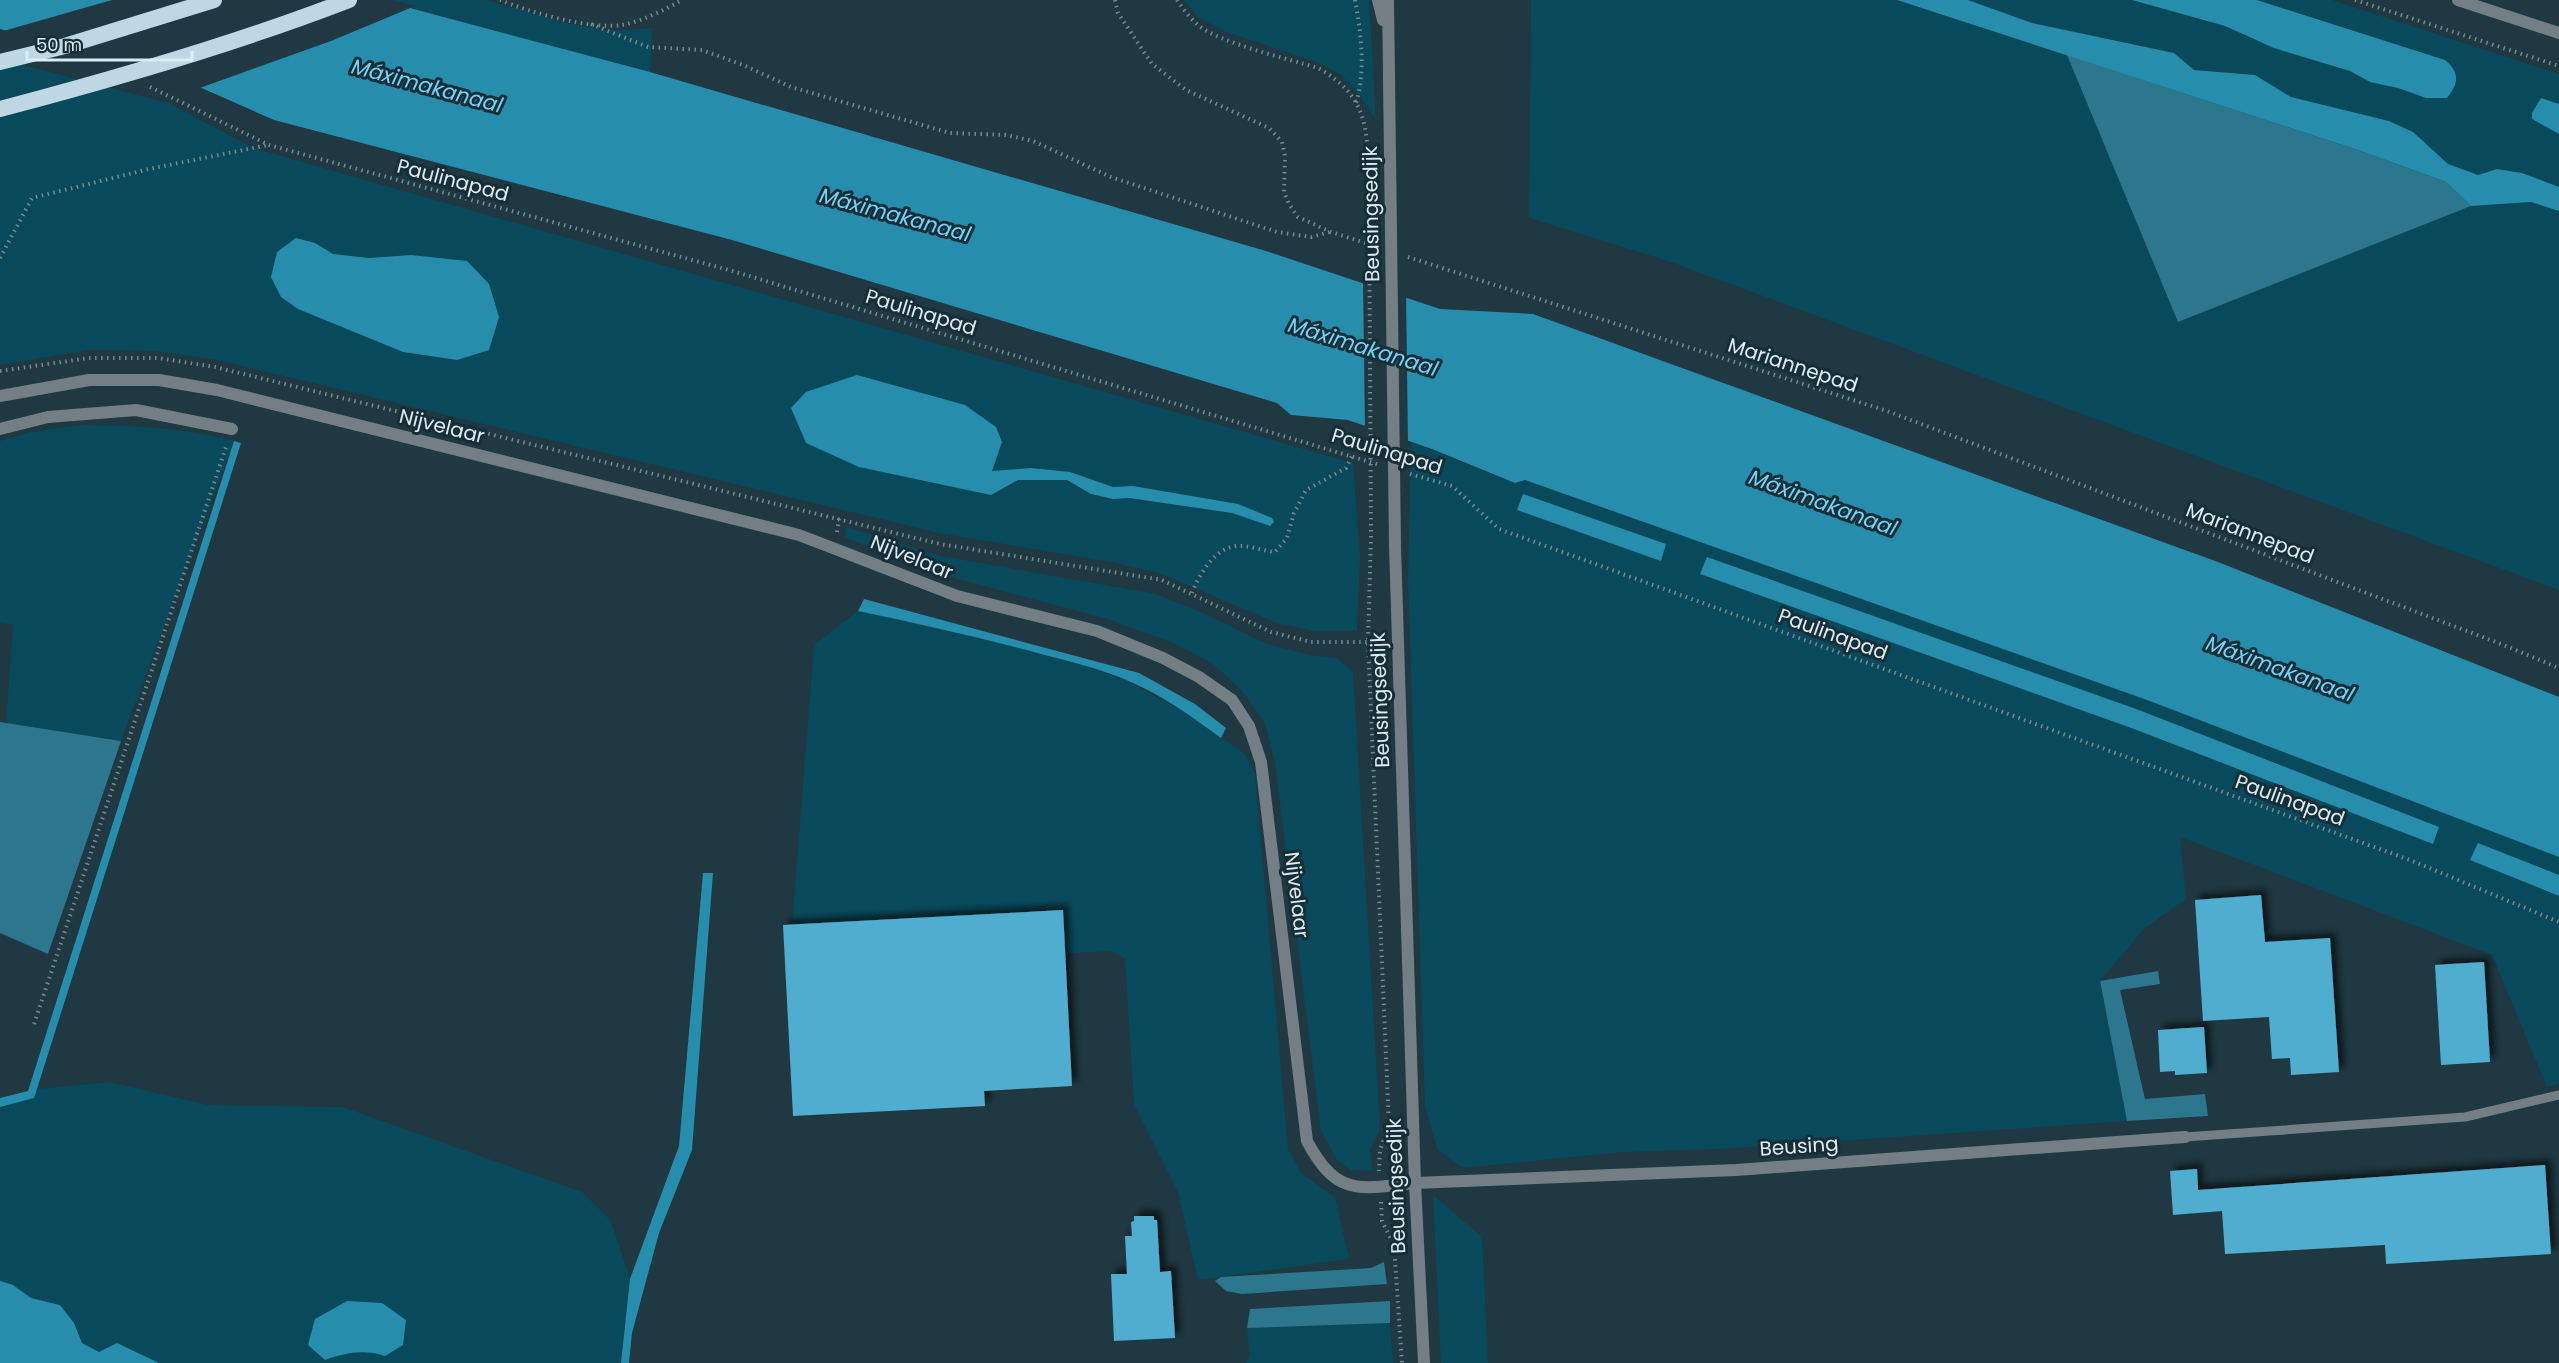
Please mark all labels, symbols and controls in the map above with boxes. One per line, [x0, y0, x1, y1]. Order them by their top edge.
scale bar [27, 24, 192, 62]
text: 50 m [36, 32, 82, 57]
water label: Máximakanaal [348, 51, 507, 120]
street label: Beusingsedijk [1356, 145, 1386, 282]
street label: Paulinapad [394, 152, 512, 208]
water label: Máximakanaal [816, 180, 975, 249]
street label: Paulinapad [862, 282, 980, 342]
water label: Máximakanaal [1285, 310, 1442, 383]
street label: Mariannepad [1724, 331, 1862, 399]
street label: Nijvelaar [396, 402, 488, 450]
street label: Paulinapad [1328, 421, 1446, 481]
water label: Máximakanaal [1745, 462, 1902, 543]
street label: Mariannepad [2182, 496, 2318, 570]
street label: Nijvelaar [866, 528, 958, 586]
street label: Paulinapad [1774, 601, 1892, 667]
water label: Máximakanaal [2202, 628, 2359, 709]
street label: Beusingsedijk [1364, 631, 1396, 768]
street label: Paulinapad [2231, 767, 2349, 833]
street label: Nijvelaar [1278, 850, 1316, 940]
street label: Beusingsedijk [1380, 1117, 1412, 1254]
street label: Beusing [1759, 1129, 1839, 1163]

